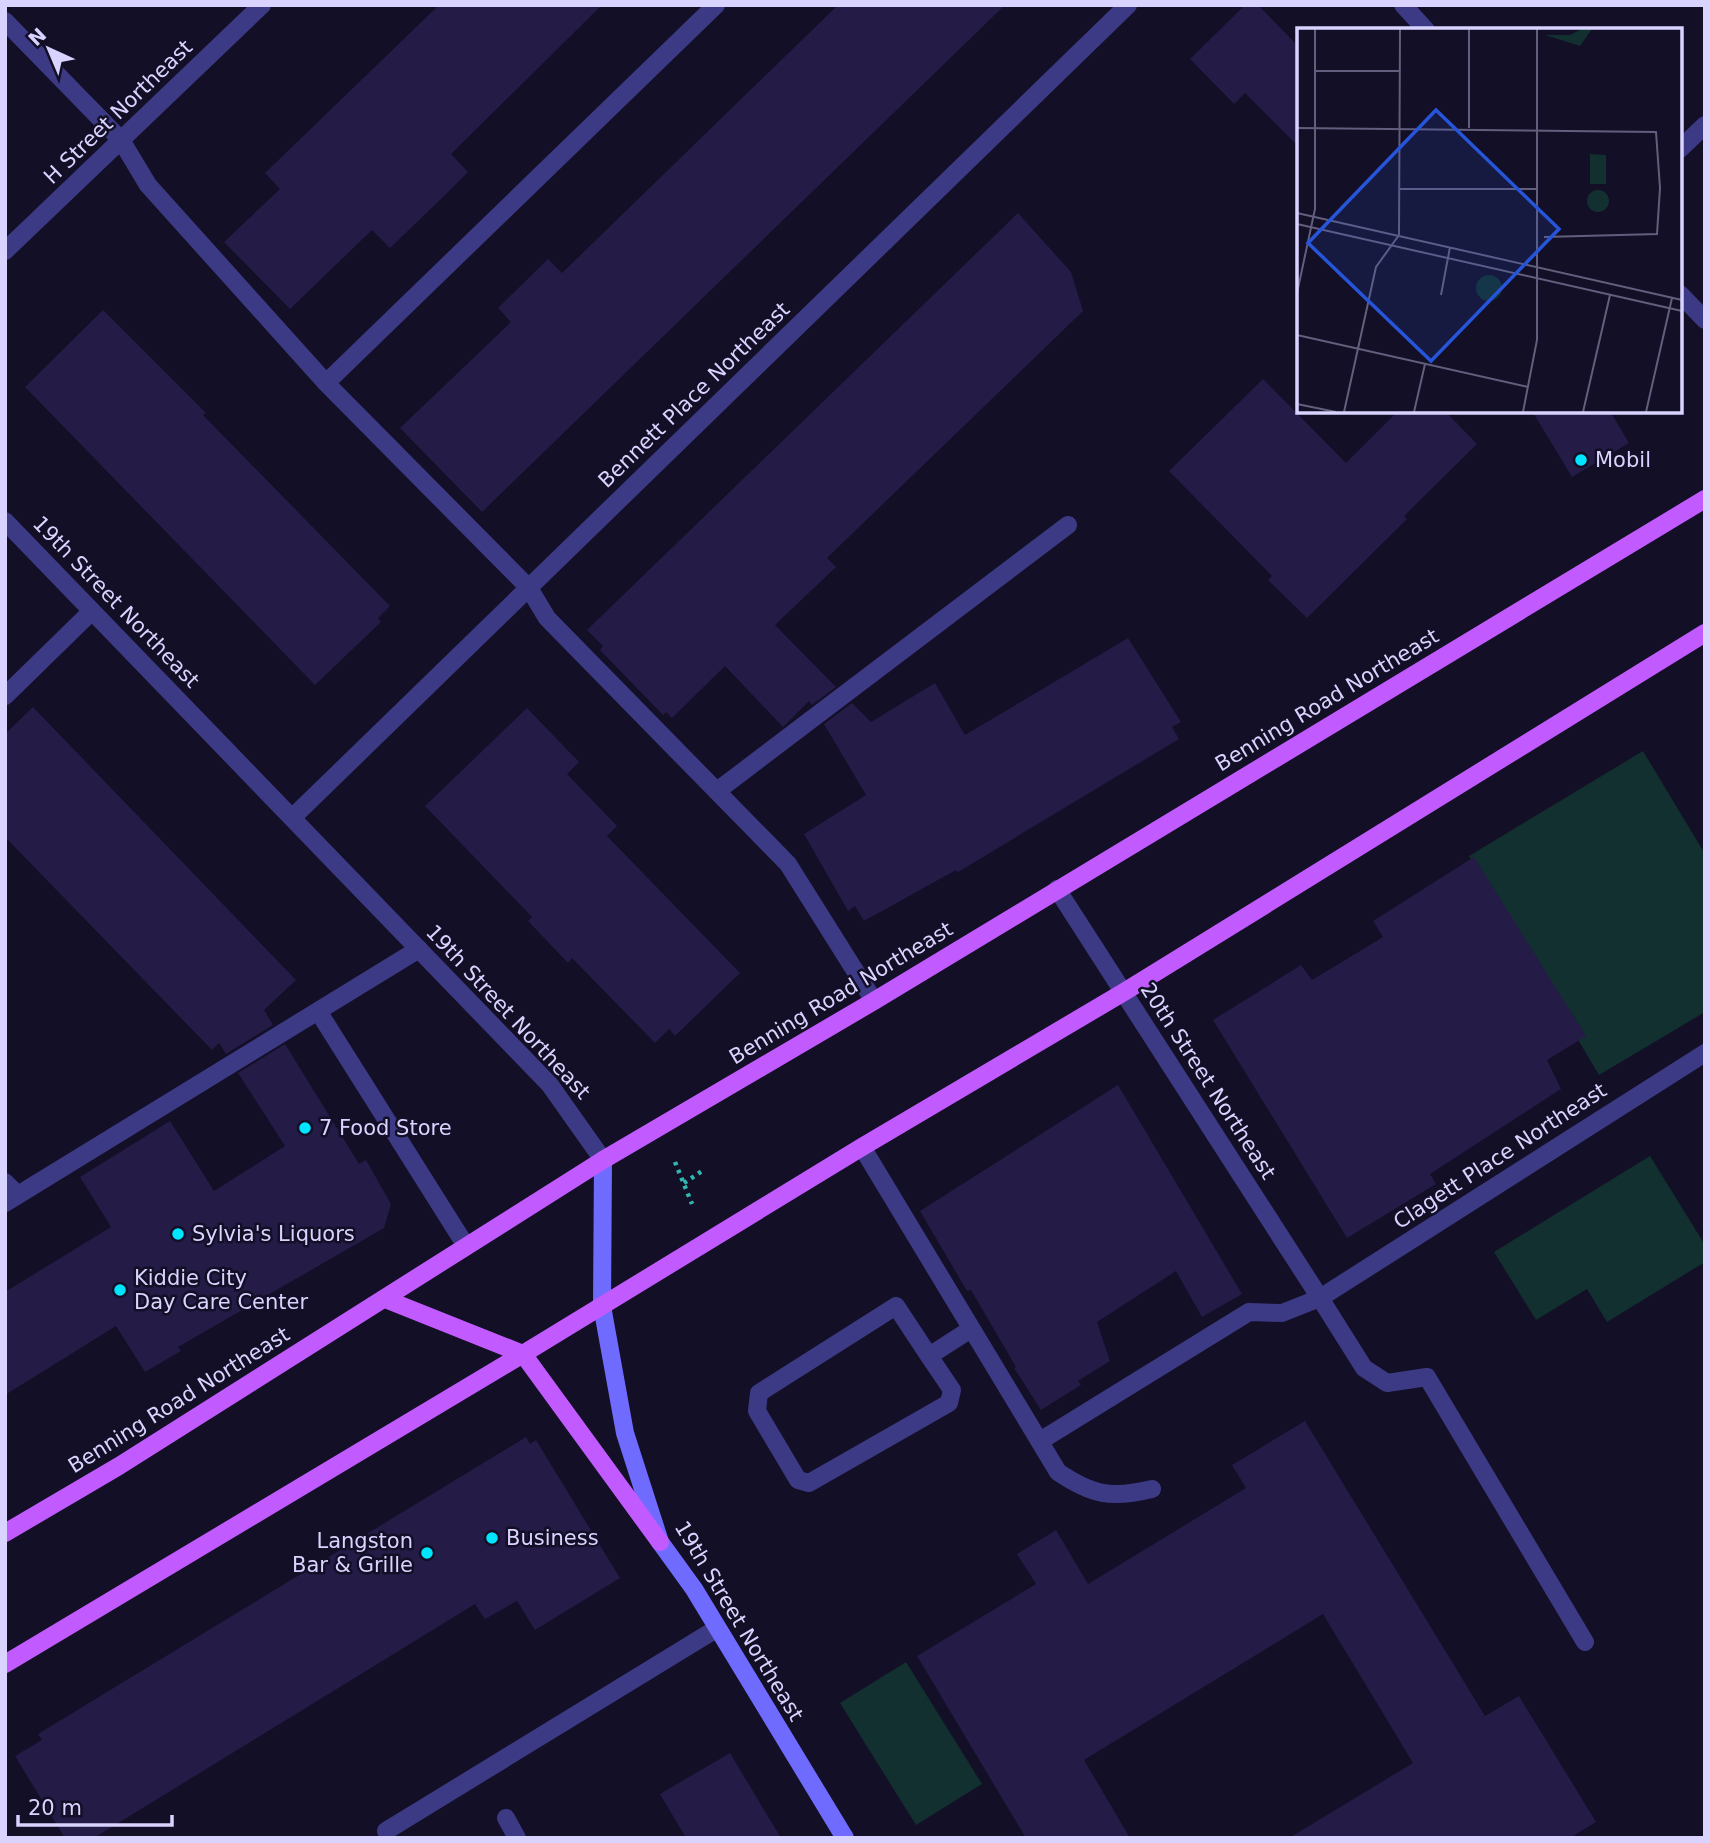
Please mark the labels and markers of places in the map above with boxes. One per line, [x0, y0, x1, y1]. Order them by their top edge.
place label: Mobil [1595, 448, 1651, 472]
marker: Mobil [1573, 452, 1589, 468]
place label: 7 Food Store [319, 1116, 452, 1140]
marker: 7 Food Store [297, 1120, 313, 1136]
place label: Sylvia's Liquors [192, 1222, 355, 1246]
marker: Sylvia's Liquors [170, 1226, 186, 1242]
place label: Kiddie City Day Care Center [134, 1266, 308, 1314]
marker: Kiddie City Day Care Center [112, 1282, 128, 1298]
place label: Business [506, 1526, 599, 1550]
place label: Langston Bar & Grille [292, 1529, 413, 1577]
marker: Business [484, 1530, 500, 1546]
marker: Langston Bar & Grille [419, 1545, 435, 1561]

